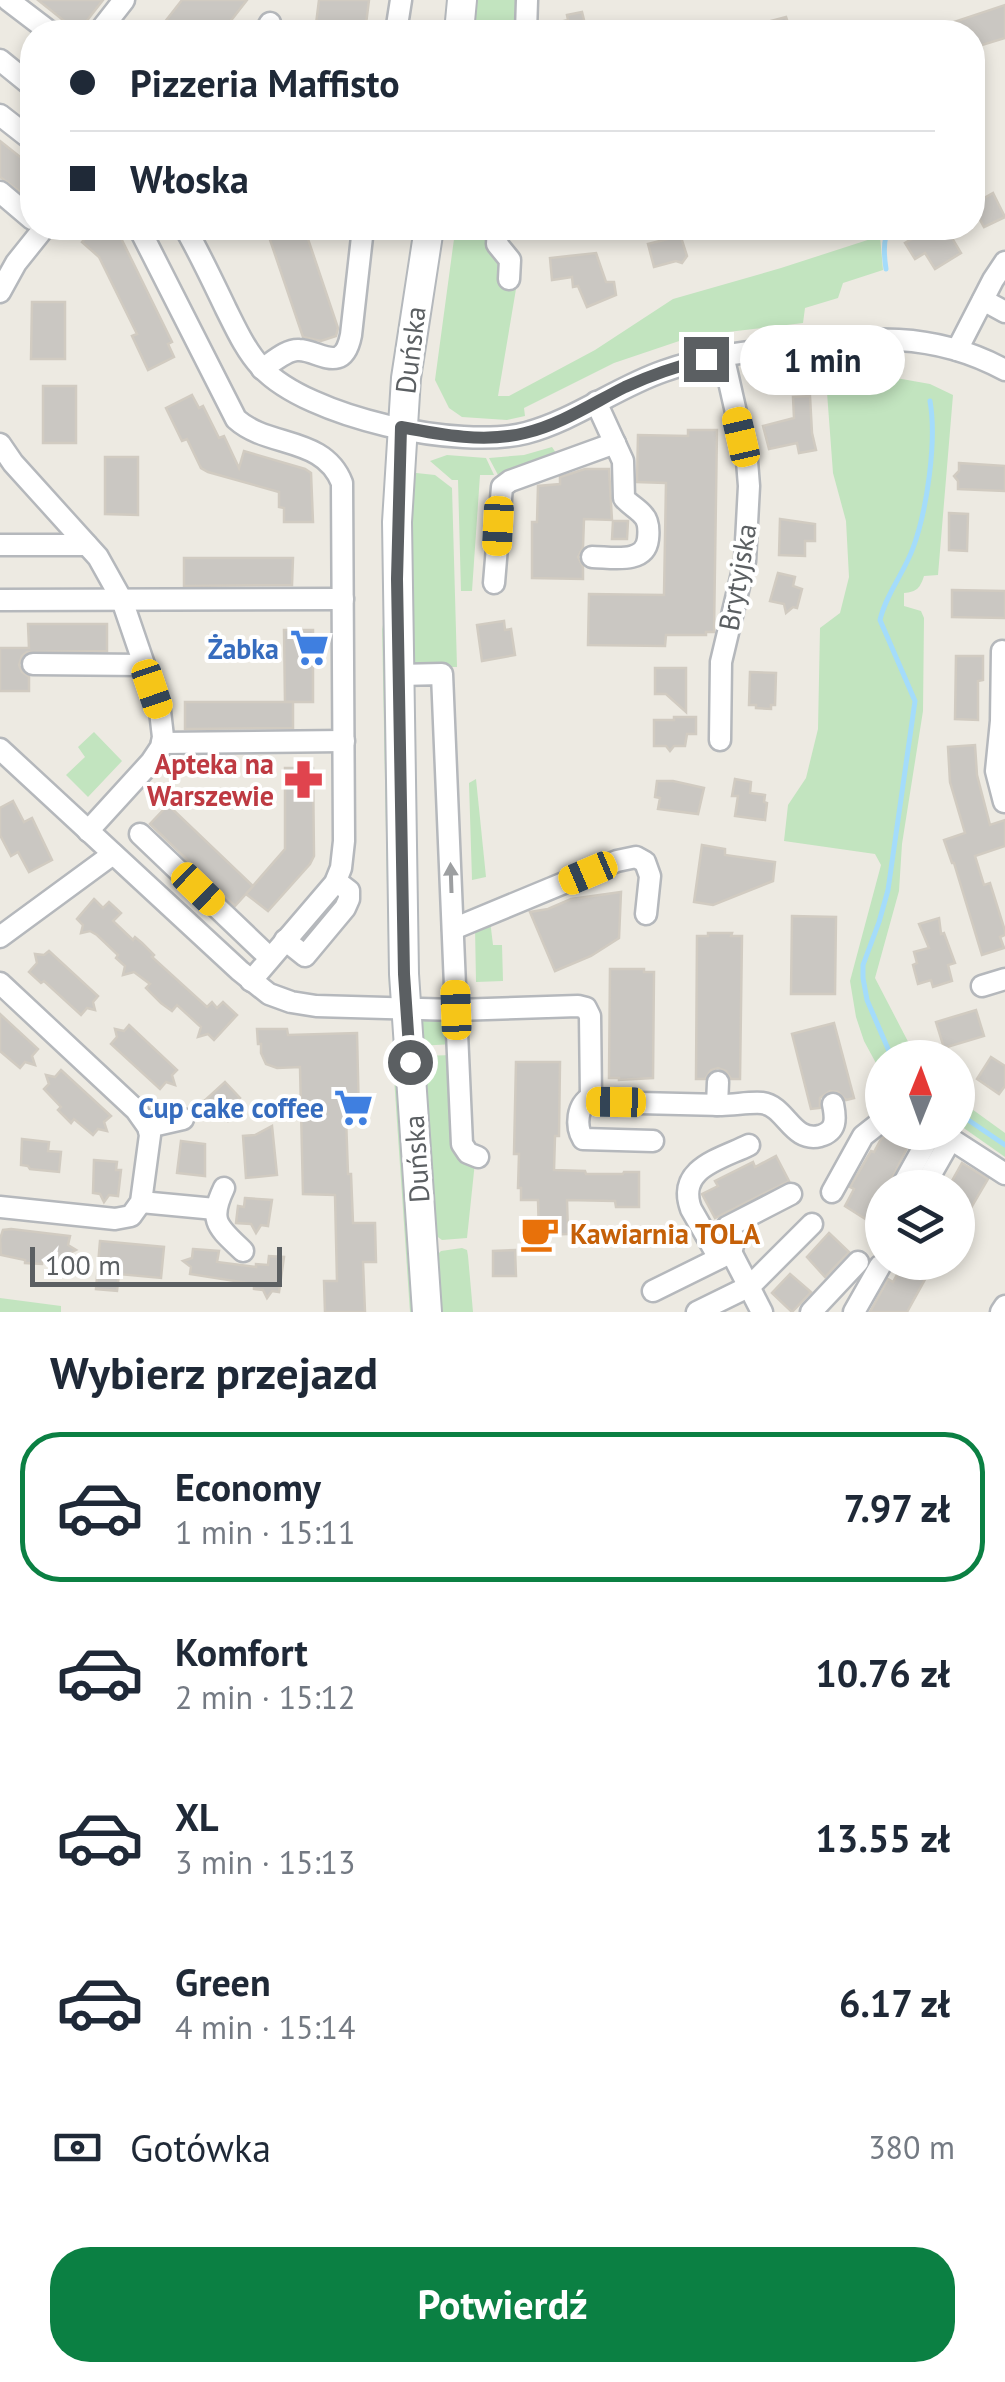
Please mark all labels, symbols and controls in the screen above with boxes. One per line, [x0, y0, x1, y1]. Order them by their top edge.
text: Pizzeria Maffisto [130, 58, 400, 107]
text: Włoska [130, 154, 249, 203]
street label: Duńska [386, 304, 434, 396]
callout: 1 min [741, 324, 906, 394]
route end [684, 337, 729, 382]
text: 1 min [783, 339, 862, 381]
car [720, 404, 762, 470]
car [481, 495, 515, 557]
street label: Brytyjska [709, 521, 765, 633]
supermarket icon: Żabka [288, 627, 330, 669]
place label: Żabka [208, 630, 279, 667]
car [128, 656, 176, 722]
place label: Apteka na Warszewie [147, 745, 274, 814]
pharmacy icon: Apteka na Warszewie [283, 758, 325, 800]
car [555, 847, 621, 899]
car [166, 857, 230, 921]
one-way arrow [442, 862, 458, 894]
car [440, 979, 472, 1041]
route start [388, 1040, 433, 1085]
north arrow [865, 1040, 975, 1150]
map controls [865, 1040, 975, 1280]
supermarket icon: Cup cake coffee [333, 1086, 375, 1128]
car [586, 1086, 646, 1118]
place label: Cup cake coffee [138, 1089, 324, 1126]
street label: Duńska [394, 1114, 438, 1204]
button: layers [865, 1170, 975, 1280]
cafe icon: Kawiarnia TOLA [519, 1212, 561, 1254]
place label: Kawiarnia TOLA [570, 1215, 760, 1252]
scale bar [30, 1242, 282, 1286]
text: 100 m [45, 1246, 121, 1283]
text: Wybierz przejazd [50, 1343, 378, 1401]
icon: car [55, 1462, 145, 1552]
text: Economy [175, 1462, 321, 1511]
text: 7.97 zł [843, 1483, 950, 1532]
text: 1 min · 15:11 [175, 1511, 355, 1553]
icon: car [55, 1627, 145, 1717]
text: Komfort [175, 1627, 308, 1676]
text: 10.76 zł [815, 1648, 950, 1697]
text: 2 min · 15:12 [175, 1676, 355, 1718]
icon: car [55, 1792, 145, 1882]
text: XL [175, 1792, 219, 1841]
text: 13.55 zł [815, 1813, 950, 1862]
text: 3 min · 15:13 [175, 1841, 355, 1883]
icon: car [55, 1957, 145, 2047]
text: Green [175, 1957, 271, 2006]
text: 6.17 zł [839, 1978, 950, 2027]
text: 4 min · 15:14 [175, 2006, 355, 2048]
icon: cash [50, 2120, 105, 2175]
text: Gotówka [130, 2123, 271, 2172]
text: 380 m [868, 2126, 955, 2168]
button: Potwierdź [50, 2247, 955, 2362]

